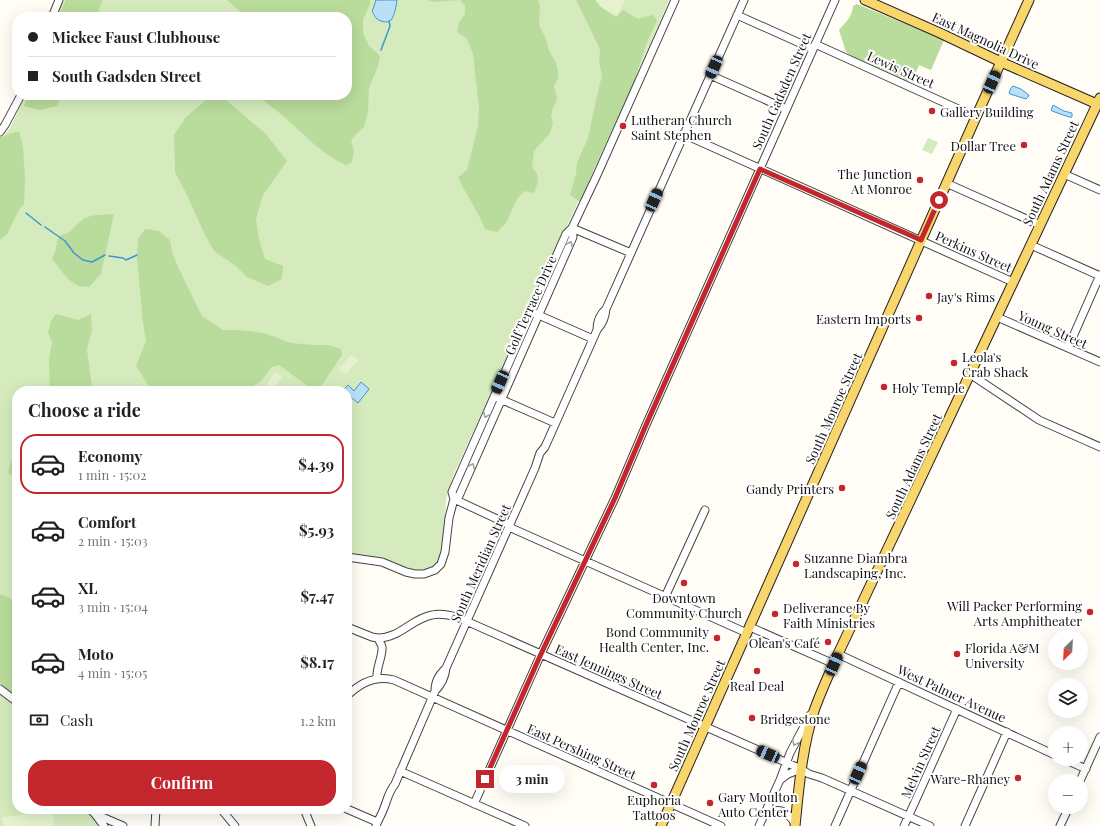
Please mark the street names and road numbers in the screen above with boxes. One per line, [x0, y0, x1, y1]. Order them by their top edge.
street label: East Magnolia Drive [930, 8, 1043, 72]
street label: South Gadsden Street [748, 30, 815, 152]
street label: Lewis Street [865, 47, 938, 92]
street label: South Adams Street [1018, 117, 1082, 228]
street label: Perkins Street [933, 227, 1015, 276]
street label: Golf Terrace Drive [500, 252, 560, 357]
street label: Young Street [1015, 306, 1091, 352]
street label: South Monroe Street [801, 349, 865, 467]
street label: South Adams Street [881, 410, 945, 521]
street label: South Meridian Street [446, 501, 514, 625]
street label: East Jennings Street [553, 640, 666, 703]
street label: South Monroe Street [664, 656, 728, 774]
street label: West Palmer Avenue [894, 660, 1009, 726]
street label: East Pershing Street [525, 719, 640, 783]
street label: Melvin Street [896, 723, 944, 801]

